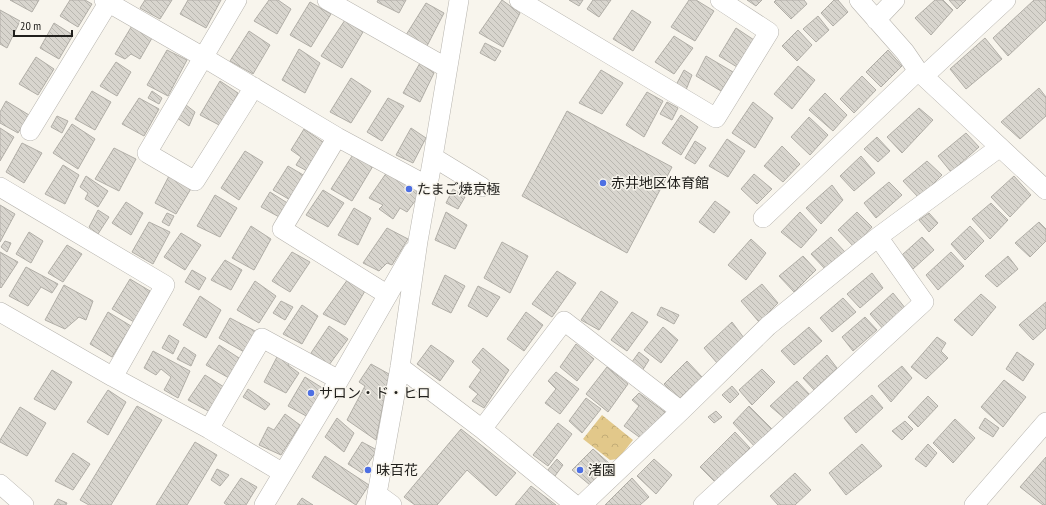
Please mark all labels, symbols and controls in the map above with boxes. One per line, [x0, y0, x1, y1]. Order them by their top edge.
scale bar [14, 12, 72, 38]
text: 20 m [20, 18, 41, 33]
place label: 赤井地区体育館 [611, 174, 709, 192]
marker: 赤井地区体育館 [598, 178, 608, 188]
place label: たまご焼京極 [417, 180, 501, 198]
marker: たまご焼京極 [404, 184, 414, 194]
place label: サロン・ド・ヒロ [319, 384, 431, 402]
marker: サロン・ド・ヒロ [306, 388, 316, 398]
place label: 味百花 [376, 461, 418, 479]
place label: 渚園 [588, 461, 616, 479]
marker: 味百花 [363, 465, 373, 475]
marker: 渚園 [575, 465, 585, 475]

